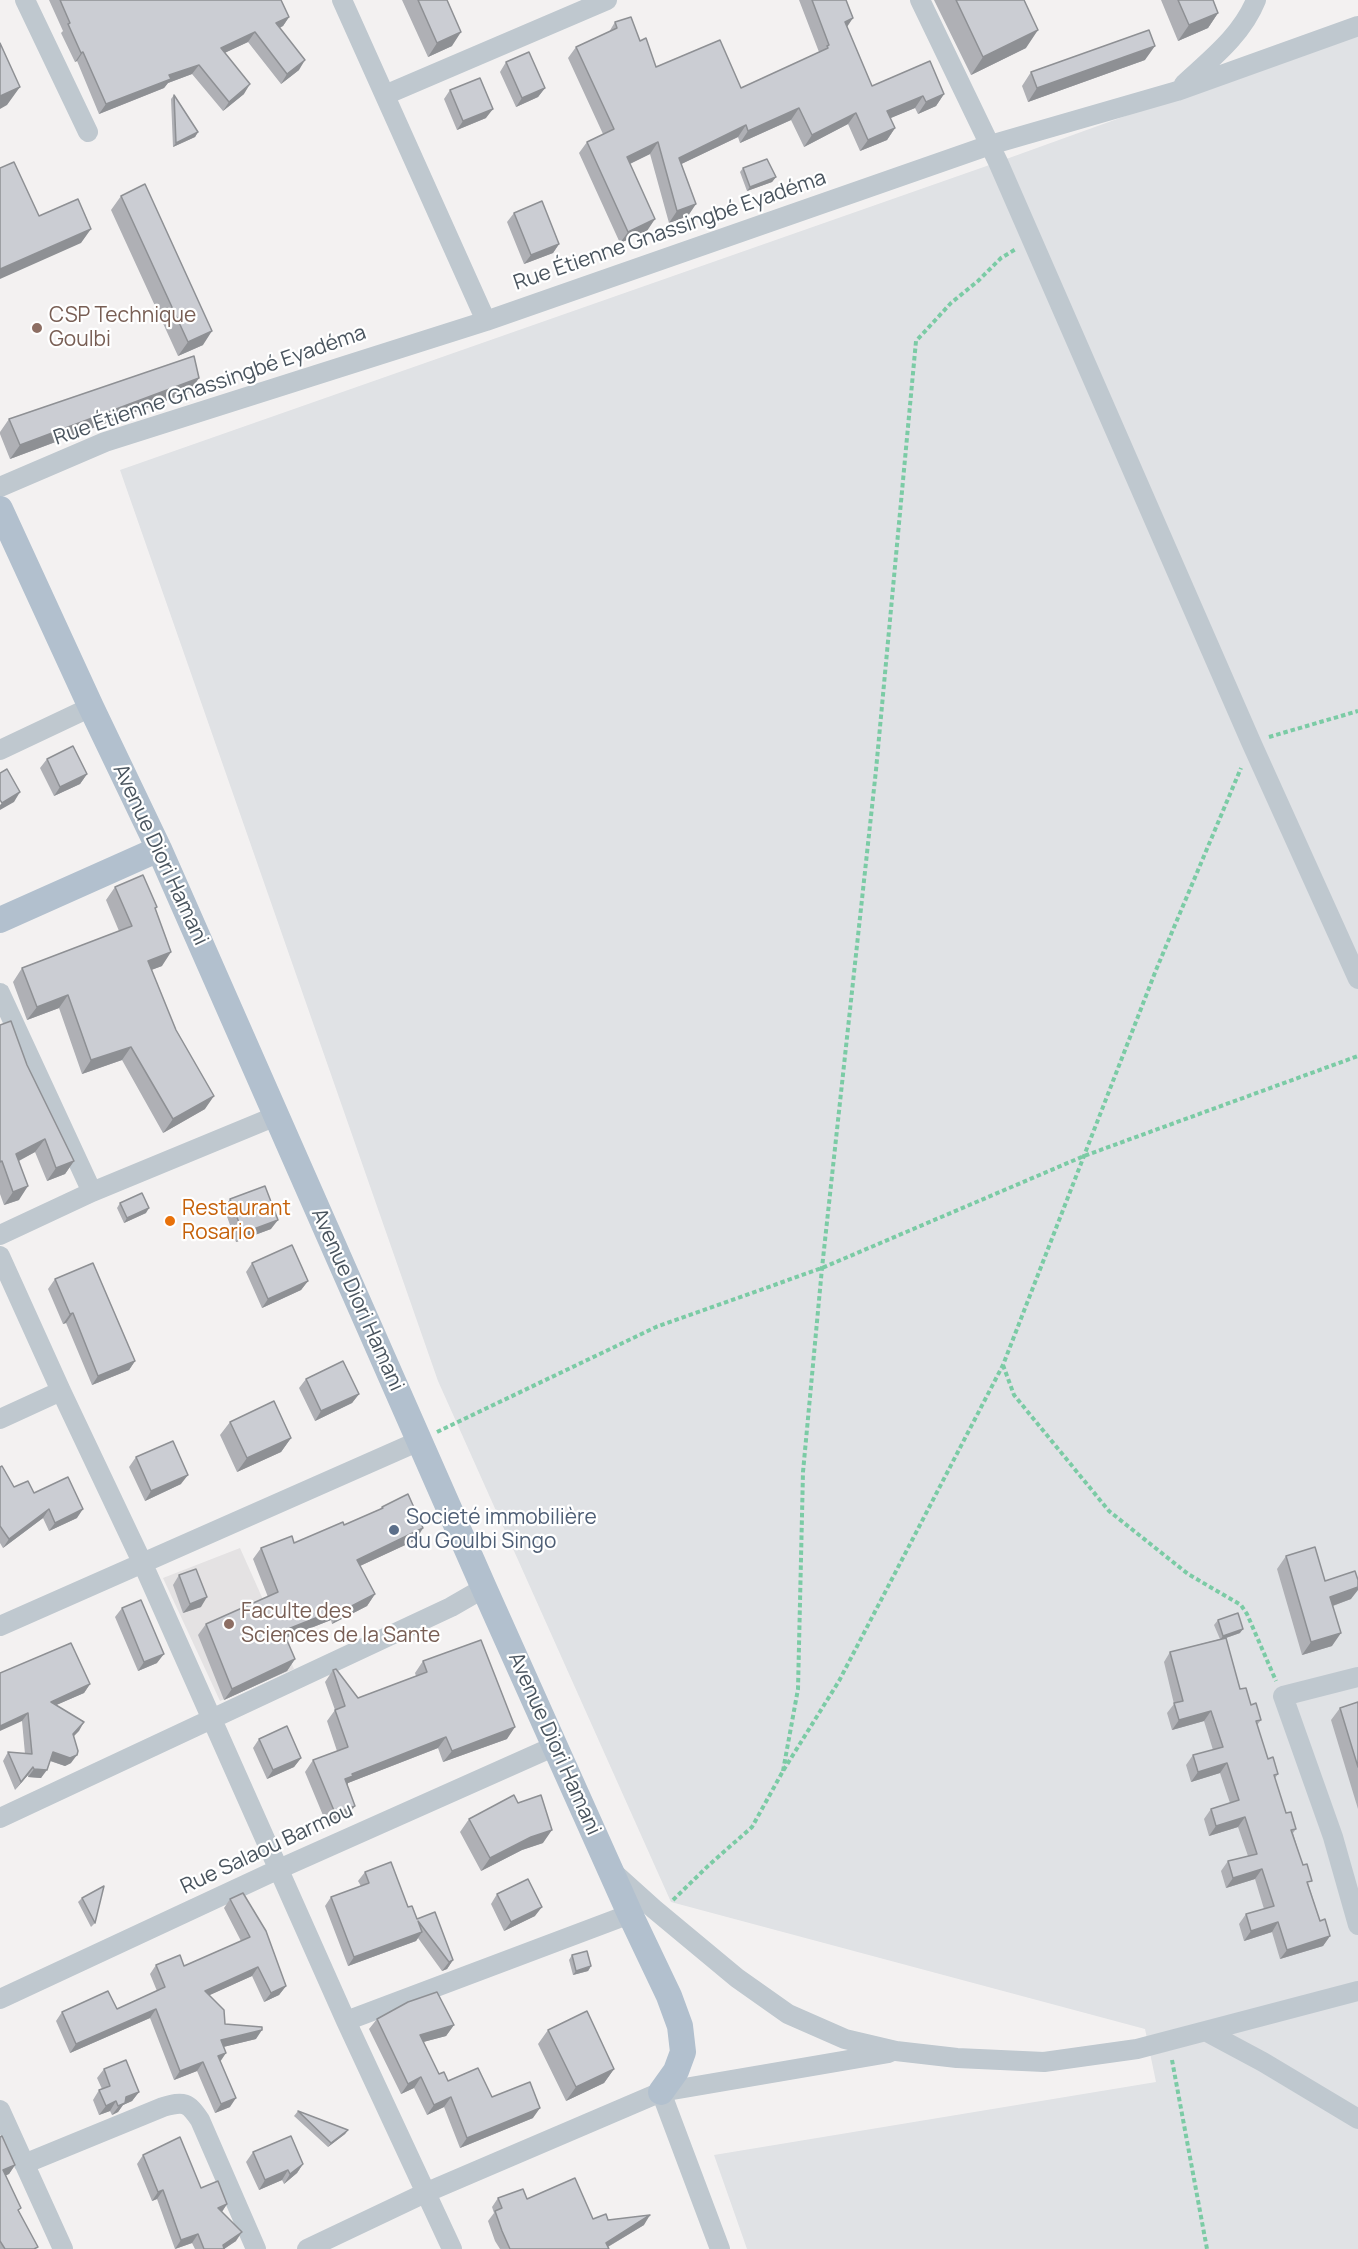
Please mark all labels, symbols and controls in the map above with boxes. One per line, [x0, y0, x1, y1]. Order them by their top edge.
street label: Rue Étienne Gnassingbé Eyadéma [511, 166, 829, 296]
place label: CSP Technique Goulbi [49, 303, 196, 353]
marker: CSP Technique Goulbi [30, 321, 44, 335]
street label: Rue Étienne Gnassingbé Eyadéma [51, 321, 369, 451]
street label: Avenue Diori Hamani [107, 760, 213, 950]
place label: Restaurant Rosario [182, 1196, 291, 1246]
street label: Avenue Diori Hamani [305, 1205, 409, 1395]
marker: Restaurant Rosario [163, 1214, 177, 1228]
place label: Societé immobilière du Goulbi Singo [406, 1505, 597, 1555]
marker: Societé immobilière du Goulbi Singo [387, 1523, 401, 1537]
place label: Faculte des Sciences de la Sante [241, 1599, 440, 1649]
marker: Faculte des Sciences de la Sante [222, 1617, 236, 1631]
street label: Avenue Diori Hamani [502, 1649, 606, 1839]
street label: Rue Salaou Barmou [177, 1798, 357, 1900]

